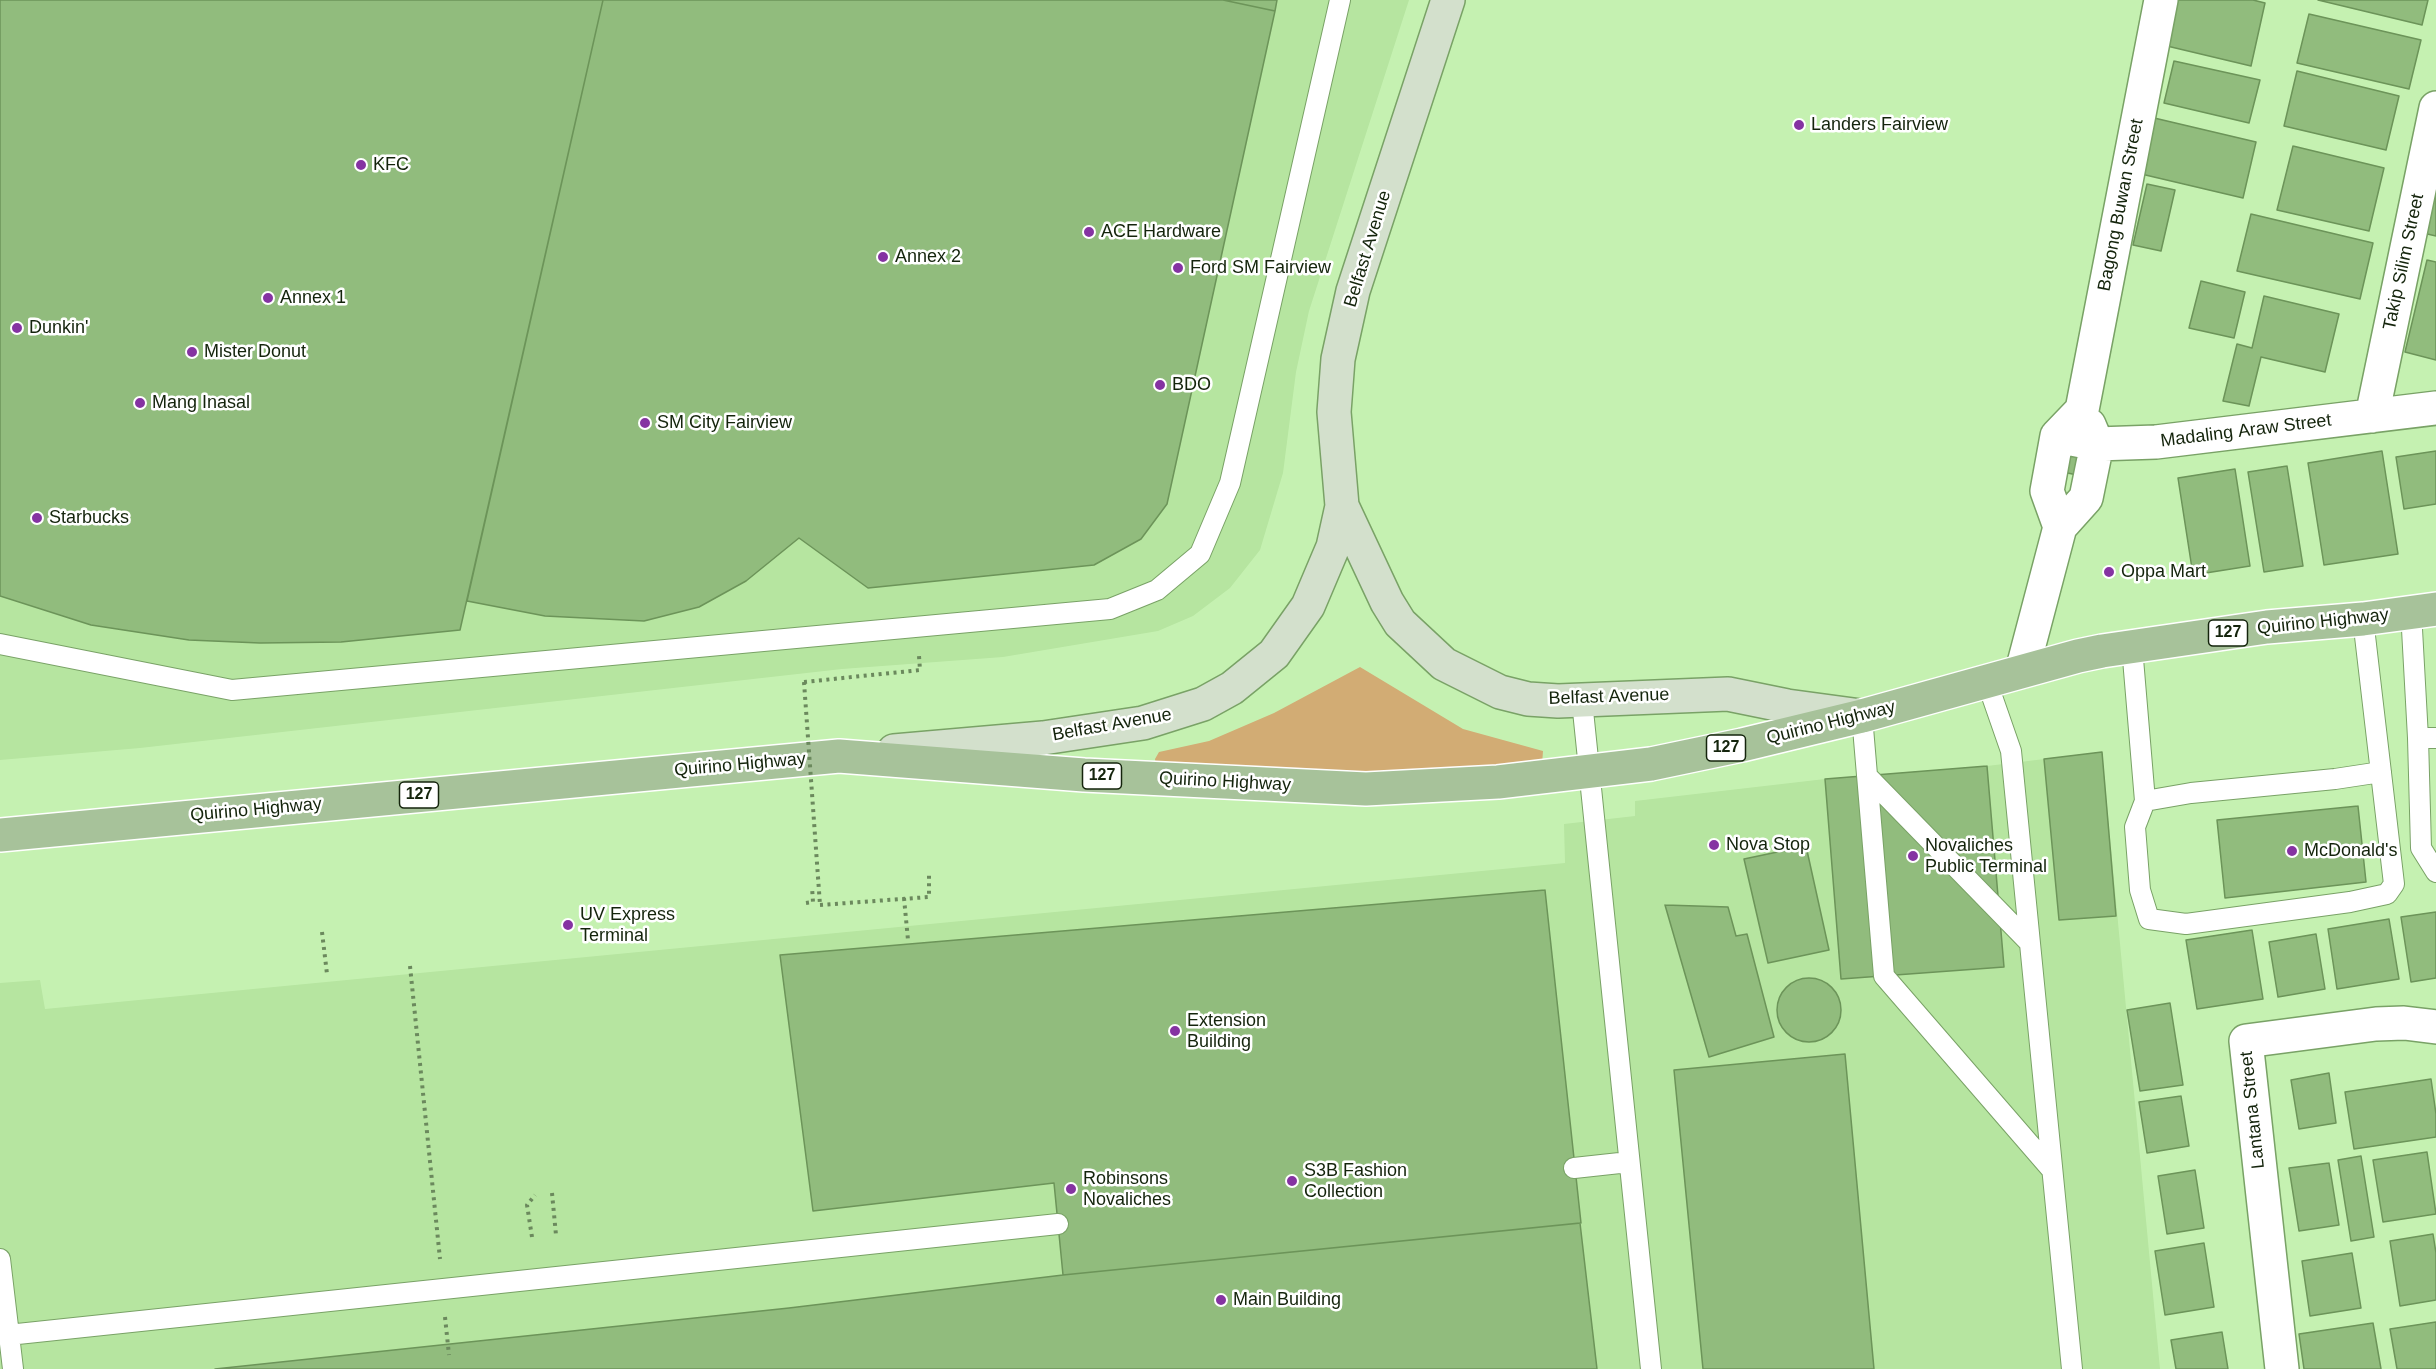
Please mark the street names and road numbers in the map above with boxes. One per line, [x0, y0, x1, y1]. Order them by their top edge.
street label: Bagong Buwan Street [2094, 117, 2148, 293]
street label: Belfast Avenue [1340, 188, 1396, 310]
street label: Takip Silim Street [2379, 192, 2429, 332]
street label: Madaling Araw Street [2159, 410, 2333, 452]
street label: Quirino Highway [2256, 604, 2390, 640]
road number: 127 [2208, 620, 2248, 646]
street label: Belfast Avenue [1548, 684, 1670, 710]
street label: Quirino Highway [1764, 697, 1898, 749]
street label: Belfast Avenue [1051, 704, 1173, 746]
road number: 127 [1706, 735, 1746, 761]
street label: Quirino Highway [673, 748, 807, 782]
road number: 127 [1082, 763, 1122, 789]
street label: Quirino Highway [1158, 768, 1292, 796]
road number: 127 [400, 782, 438, 808]
street label: Quirino Highway [189, 793, 323, 827]
street label: Lantana Street [2236, 1050, 2270, 1170]

